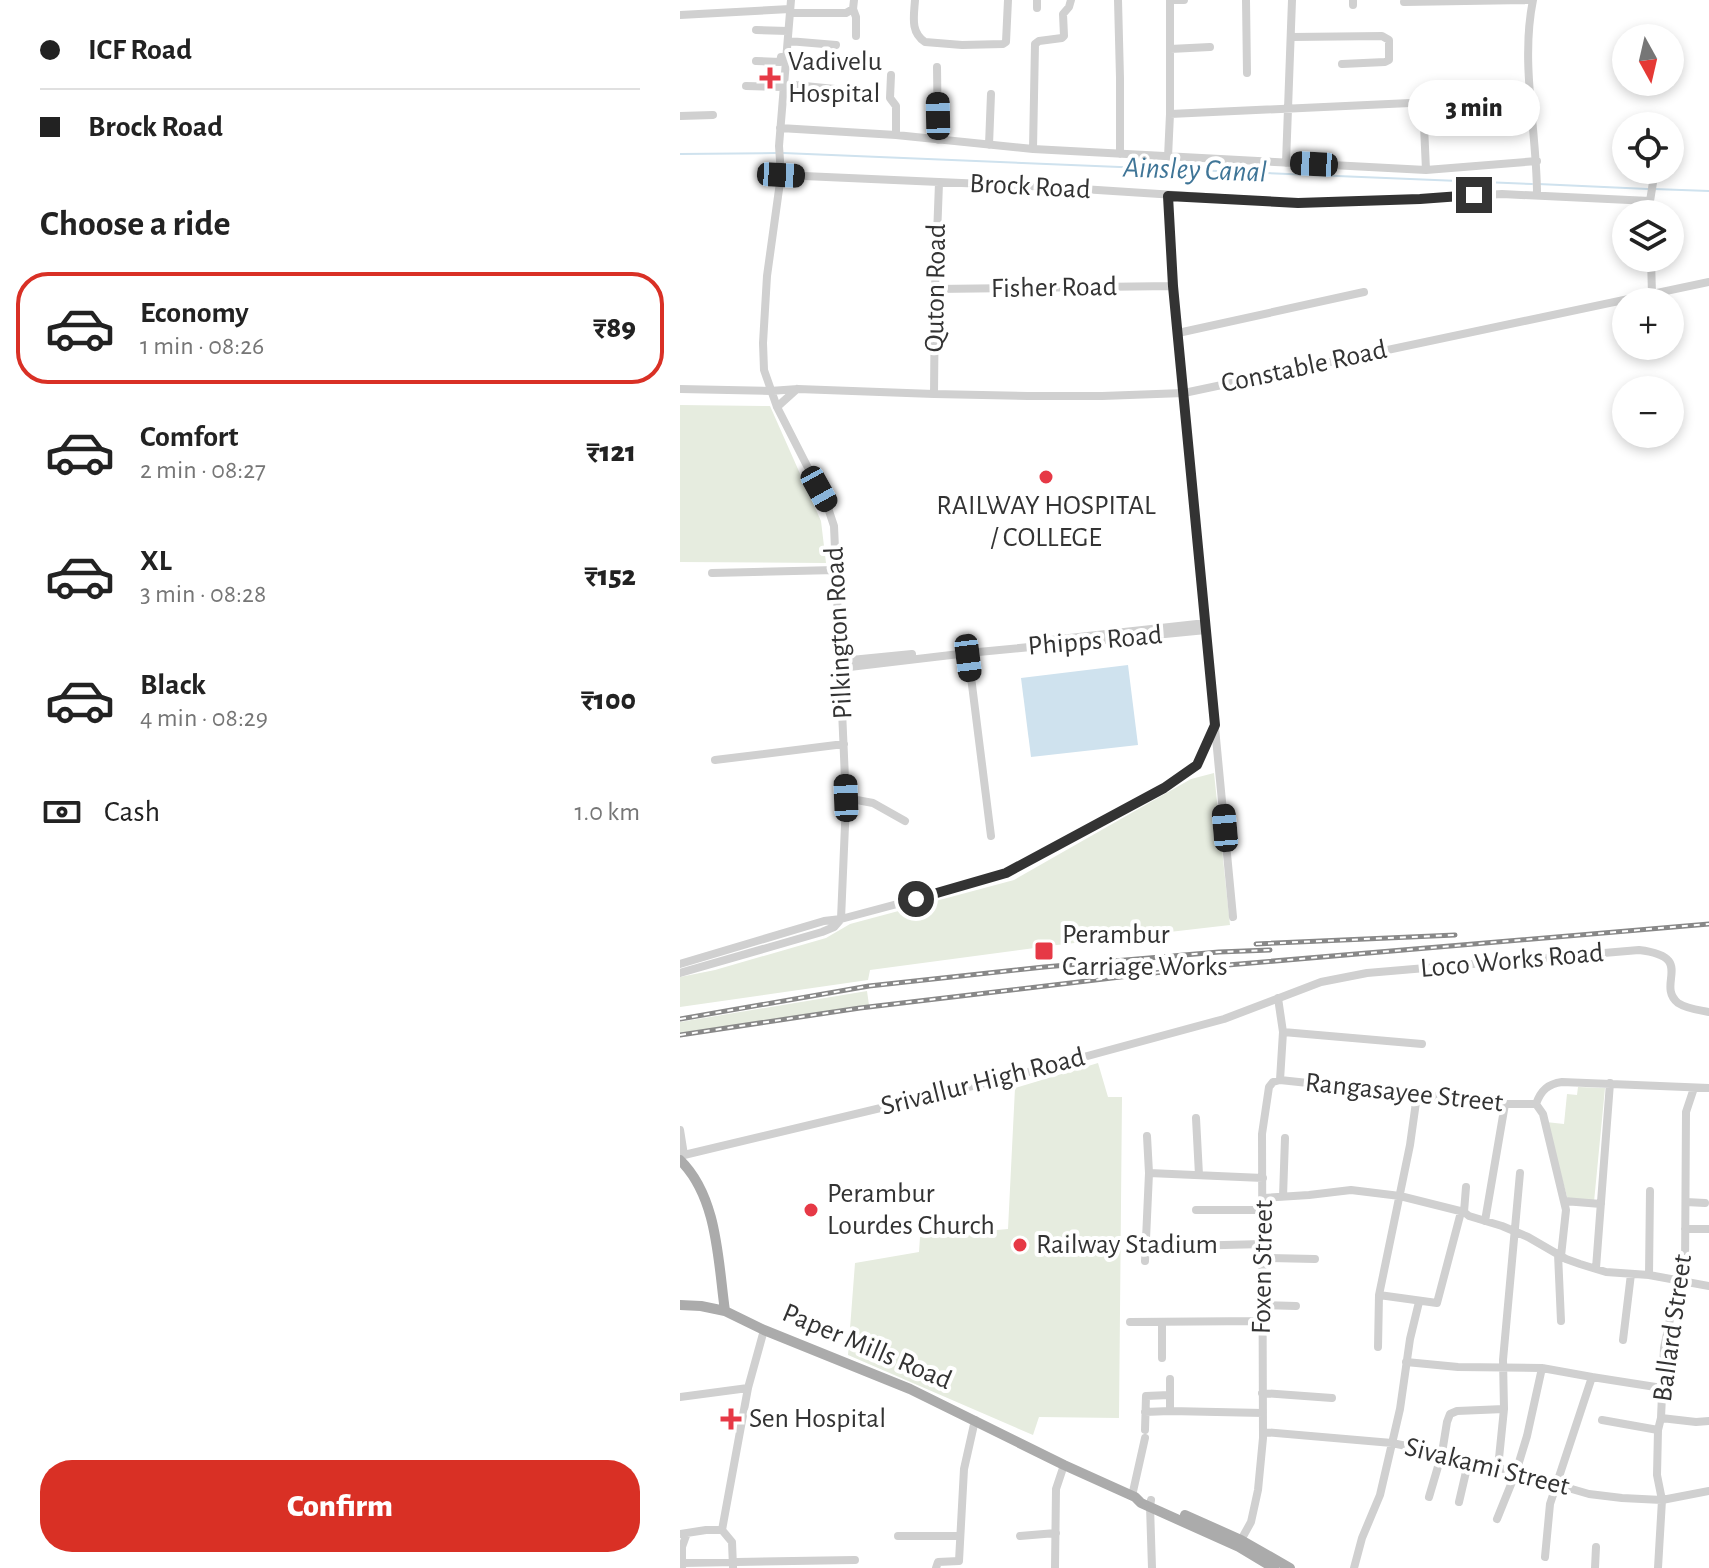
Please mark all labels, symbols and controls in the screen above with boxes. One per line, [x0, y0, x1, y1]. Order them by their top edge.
north arrow [1612, 24, 1684, 96]
map controls [1612, 24, 1684, 448]
text: ICF Road [88, 35, 192, 65]
place label: Vadivelu Hospital [788, 48, 882, 108]
marker: Vadivelu Hospital [759, 67, 781, 89]
callout: 3 min [1408, 79, 1540, 135]
car [926, 92, 950, 140]
text: 3 min [1445, 95, 1503, 121]
text: Brock Road [88, 112, 223, 142]
button: locate [1612, 112, 1684, 184]
car [1289, 151, 1339, 177]
water label: Ainsley Canal [1121, 152, 1268, 188]
car [756, 162, 806, 188]
street label: Brock Road [969, 170, 1091, 204]
route end [1456, 177, 1492, 213]
button: layers [1612, 200, 1684, 272]
text: Choose a ride [40, 206, 230, 242]
street label: Quton Road [921, 223, 951, 353]
street label: Fisher Road [991, 273, 1117, 303]
button: + [1612, 288, 1684, 360]
icon: car [44, 292, 116, 364]
text: Economy [140, 298, 249, 328]
text: ₹89 [593, 313, 636, 343]
text: 1 min · 08:26 [140, 333, 264, 359]
street label: Constable Road [1219, 336, 1389, 398]
button: − [1612, 376, 1684, 448]
icon: car [44, 416, 116, 488]
text: Comfort [140, 422, 239, 452]
text: ₹121 [587, 437, 636, 467]
text: 2 min · 08:27 [140, 457, 266, 483]
car [797, 462, 841, 516]
marker: RAILWAY HOSPITAL / COLLEGE [1037, 468, 1055, 486]
place label: RAILWAY HOSPITAL / COLLEGE [936, 492, 1156, 552]
icon: car [44, 540, 116, 612]
text: XL [140, 546, 172, 576]
street label: Pilkington Road [821, 546, 857, 720]
text: ₹152 [584, 561, 636, 591]
text: 3 min · 08:28 [140, 581, 266, 607]
street label: Phipps Road [1026, 621, 1164, 661]
car [953, 633, 983, 683]
icon: car [44, 664, 116, 736]
text: Black [140, 670, 206, 700]
text: ₹100 [581, 685, 636, 715]
text: 4 min · 08:29 [140, 705, 268, 731]
car [833, 774, 859, 822]
icon: cash [40, 790, 84, 834]
text: Cash [104, 797, 160, 827]
text: 1.0 km [574, 799, 640, 825]
car [1211, 803, 1239, 853]
route start [898, 881, 934, 917]
place label: Perambur Carriage Works [1062, 921, 1228, 981]
street label: Loco Works Road [1419, 939, 1605, 983]
marker: Perambur Carriage Works [1033, 940, 1055, 962]
street label: Srivallur High Road [878, 1043, 1088, 1121]
street label: Rangasayee Street [1304, 1069, 1505, 1117]
place label: Perambur Lourdes Church [827, 1180, 995, 1240]
street label: Foxen Street [1248, 1200, 1278, 1334]
marker: Perambur Lourdes Church [802, 1201, 820, 1219]
place label: Railway Stadium [1036, 1231, 1218, 1259]
marker: Railway Stadium [1011, 1236, 1029, 1254]
street label: Ballard Street [1649, 1252, 1697, 1403]
street label: Paper Mills Road [778, 1299, 956, 1395]
place label: Sen Hospital [749, 1405, 886, 1433]
marker: Sen Hospital [720, 1408, 742, 1430]
street label: Sivakami Street [1402, 1433, 1572, 1501]
button: Confirm [40, 1460, 640, 1552]

